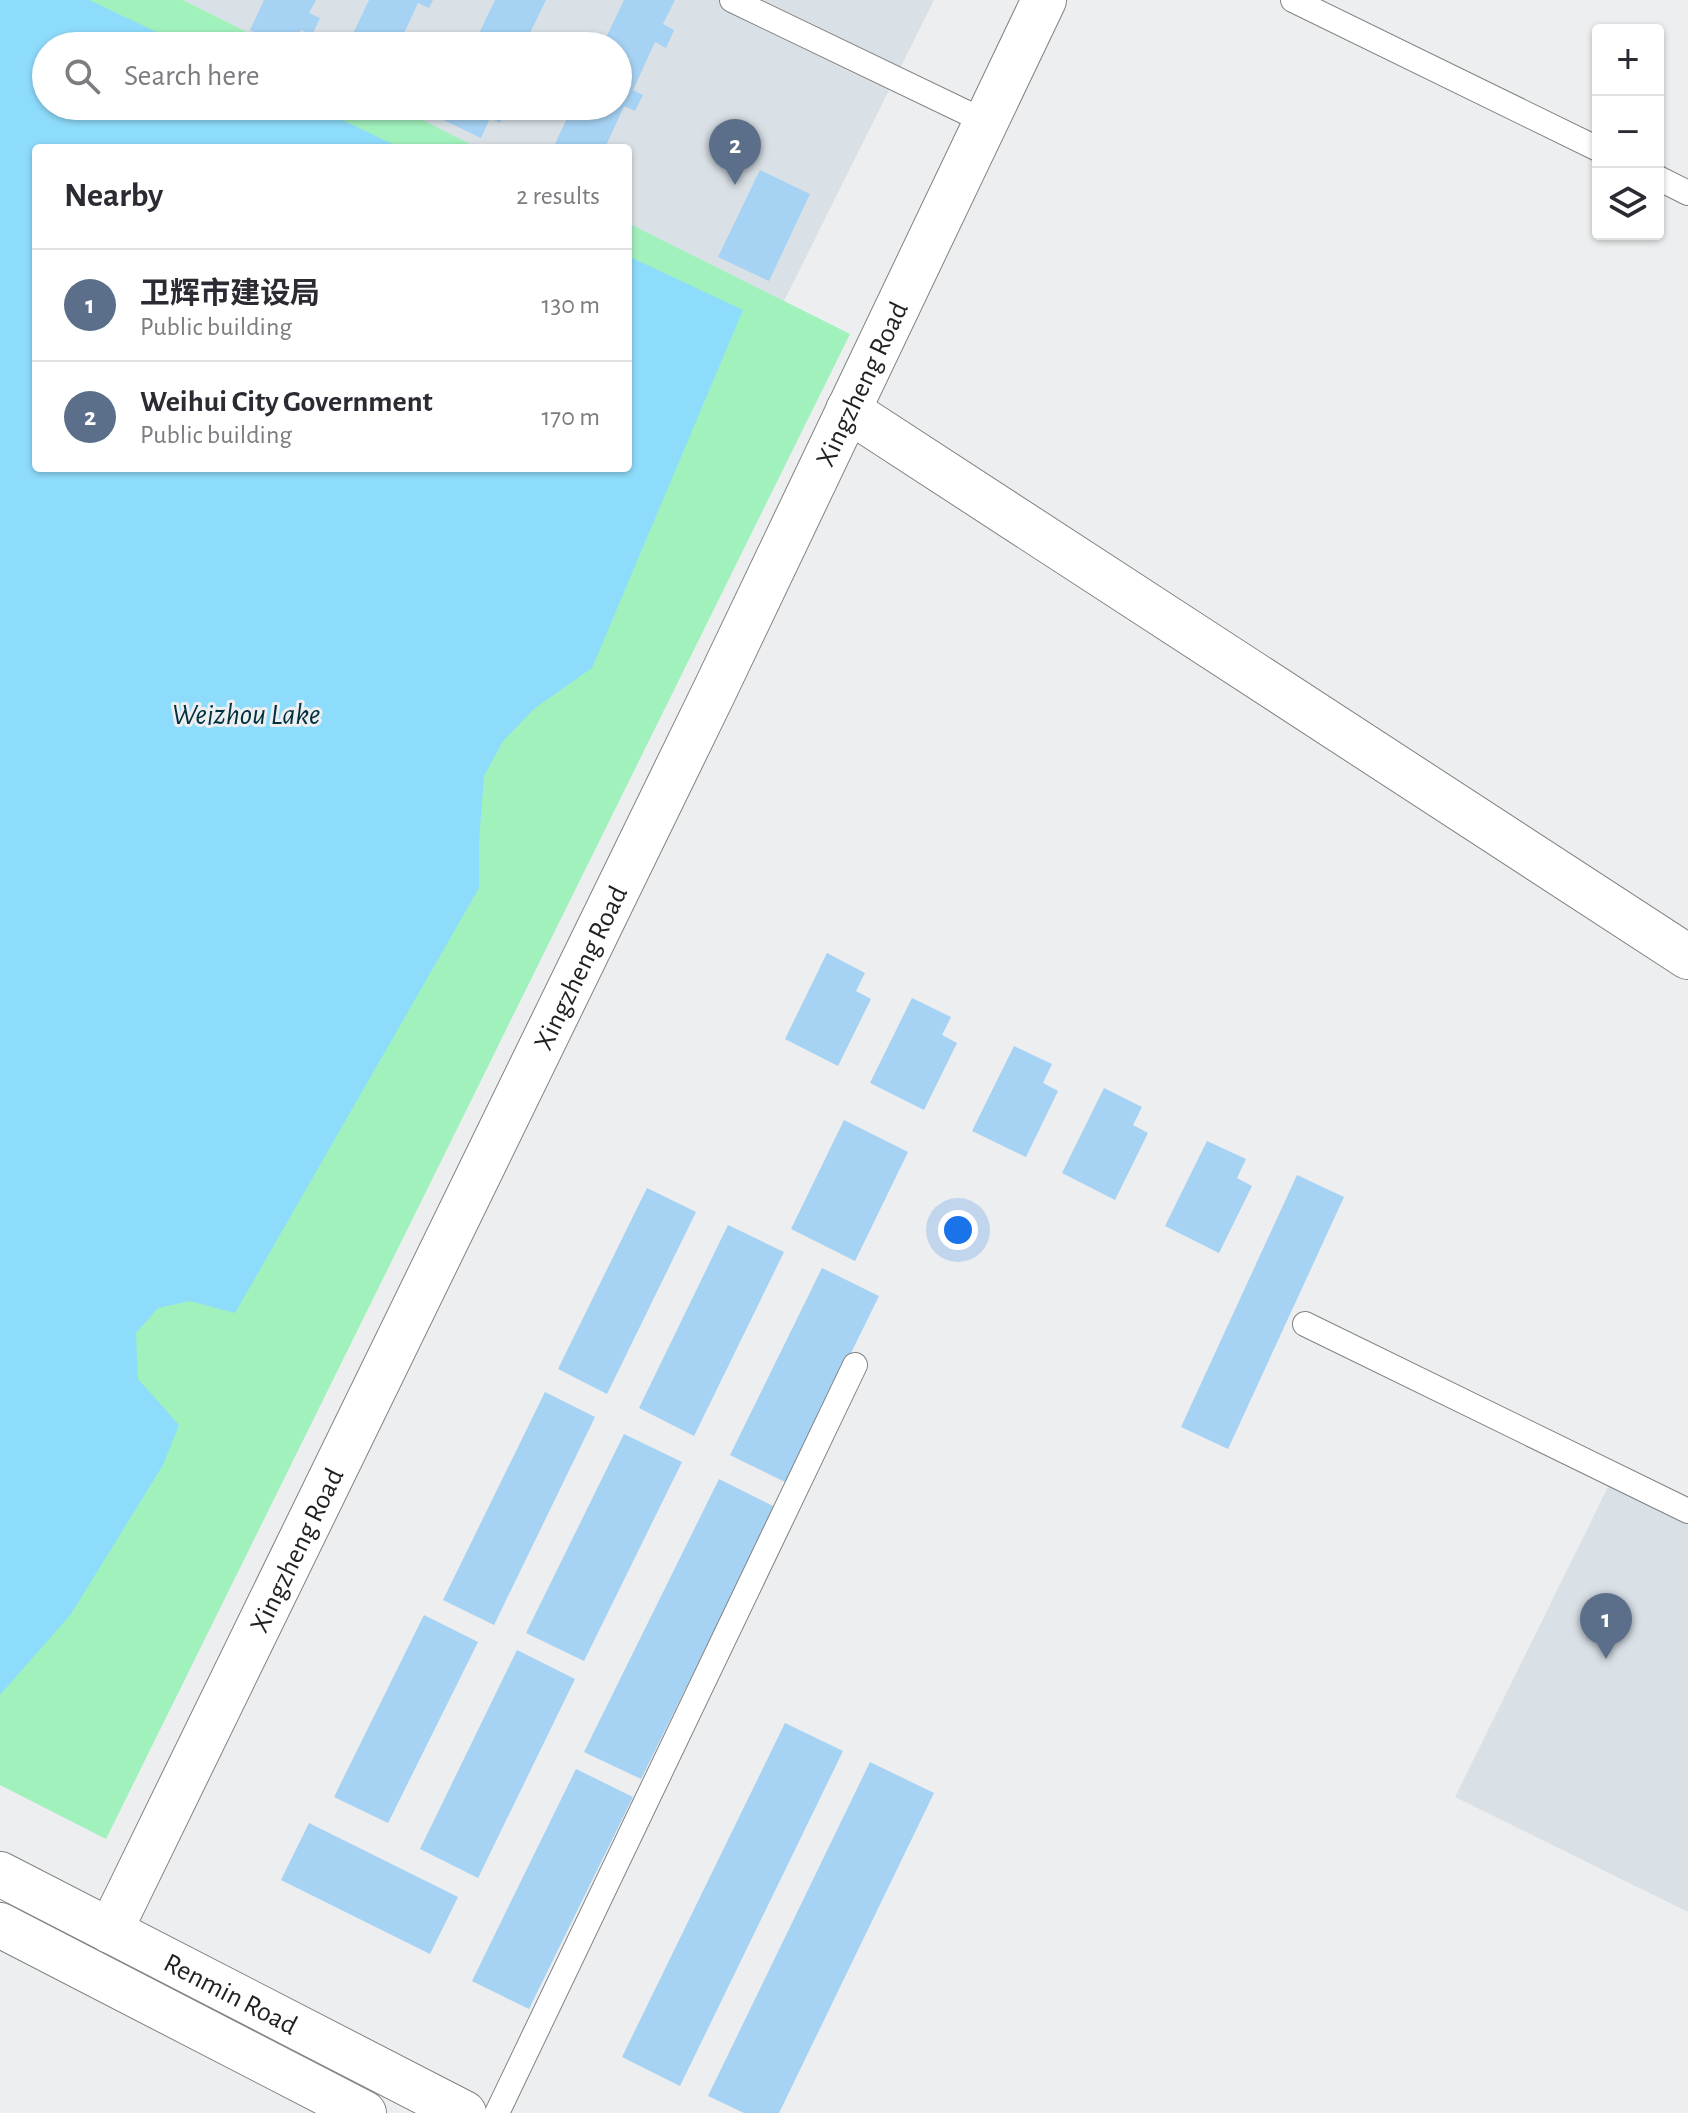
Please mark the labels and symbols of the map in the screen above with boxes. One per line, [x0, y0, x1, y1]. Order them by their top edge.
pin: 2 [709, 119, 761, 185]
street label: Xingzheng Road [812, 298, 914, 471]
water label: Weizhou Lake [172, 700, 320, 730]
street label: Xingzheng Road [530, 882, 633, 1055]
your location [938, 1210, 978, 1250]
street label: Xingzheng Road [246, 1464, 349, 1637]
pin: 1 [1580, 1593, 1632, 1659]
street label: Renmin Road [159, 1949, 301, 2041]

